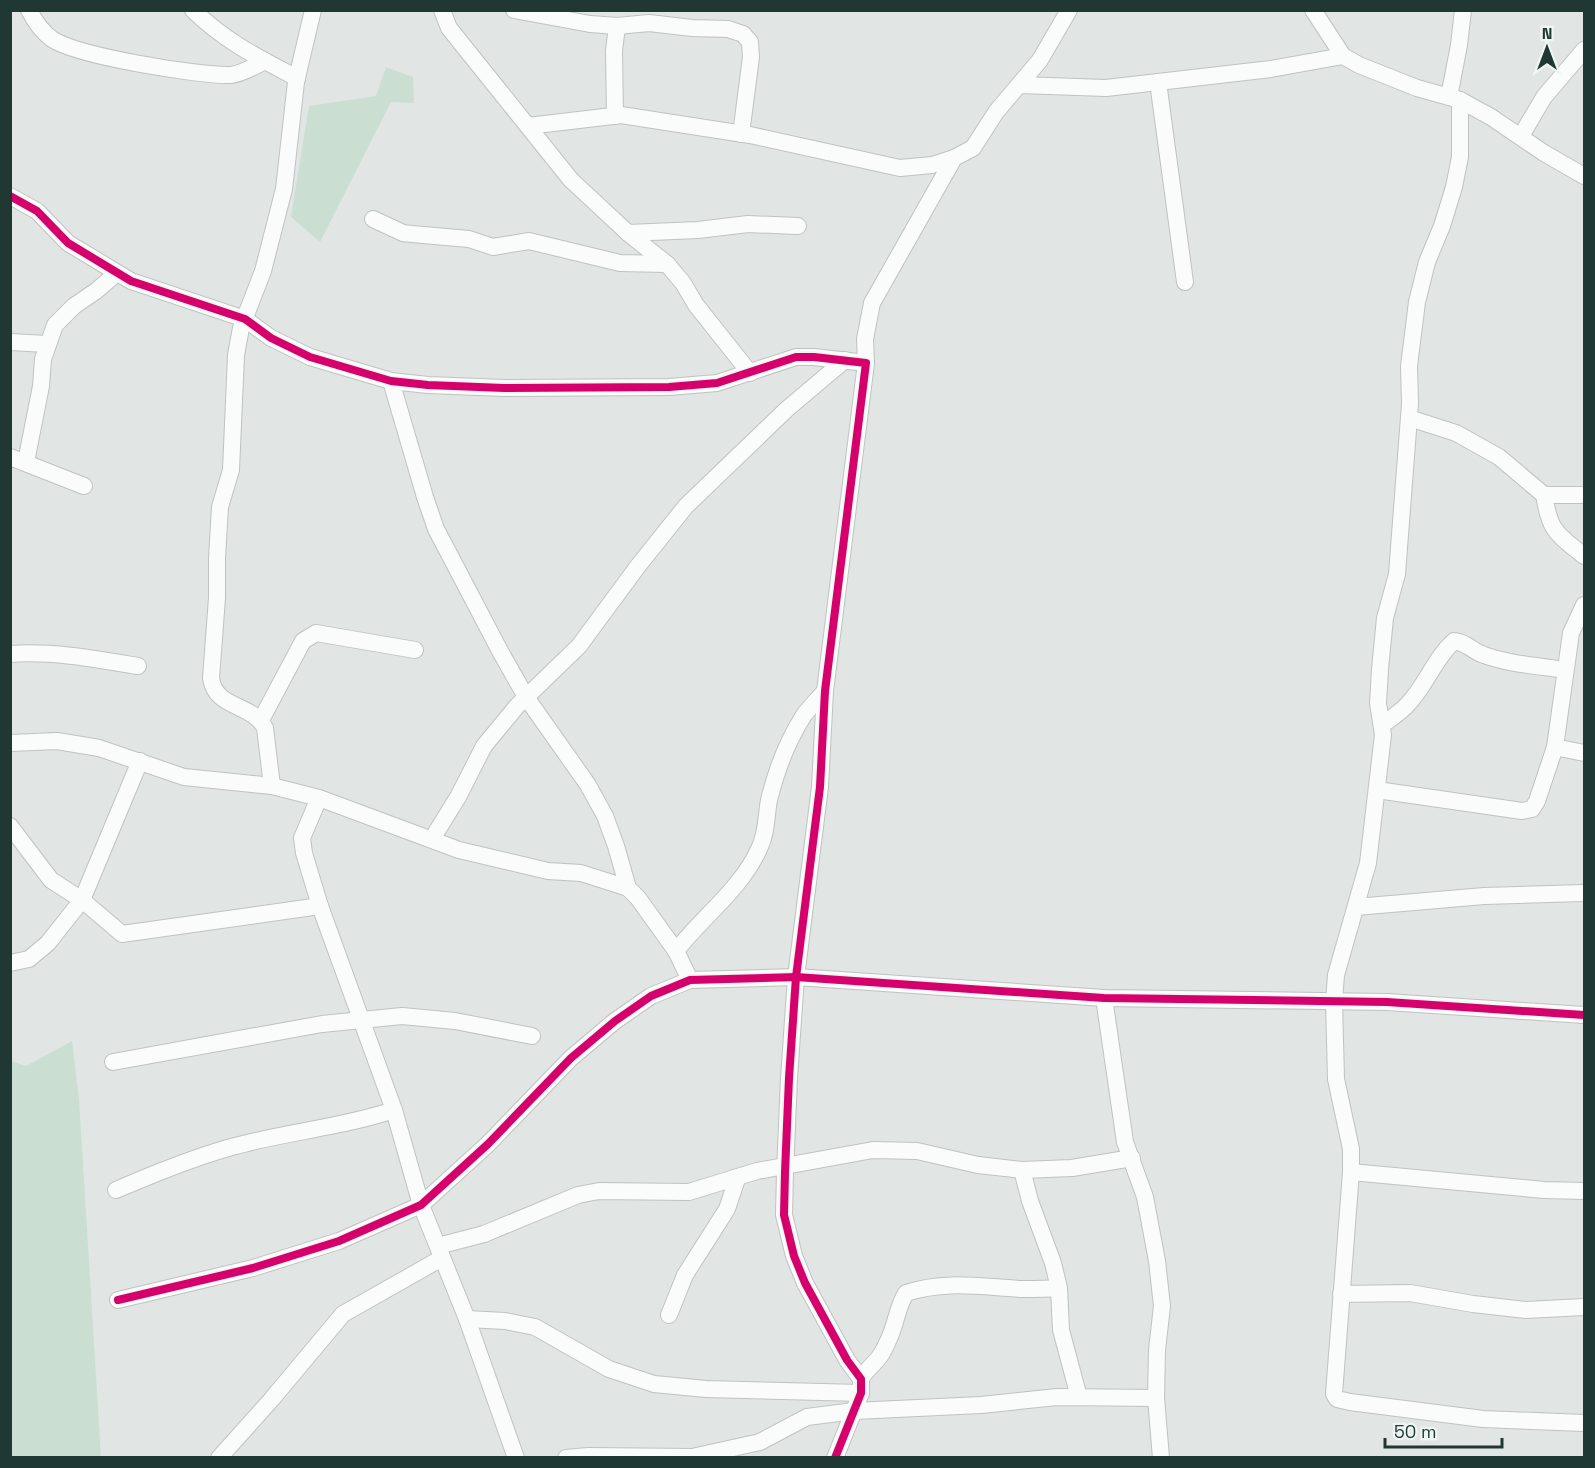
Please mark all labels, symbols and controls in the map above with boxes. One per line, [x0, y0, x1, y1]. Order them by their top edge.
north arrow [1517, 18, 1577, 78]
text: N [1542, 23, 1552, 44]
scale bar [1385, 1411, 1502, 1449]
text: 50 m [1394, 1420, 1436, 1443]

